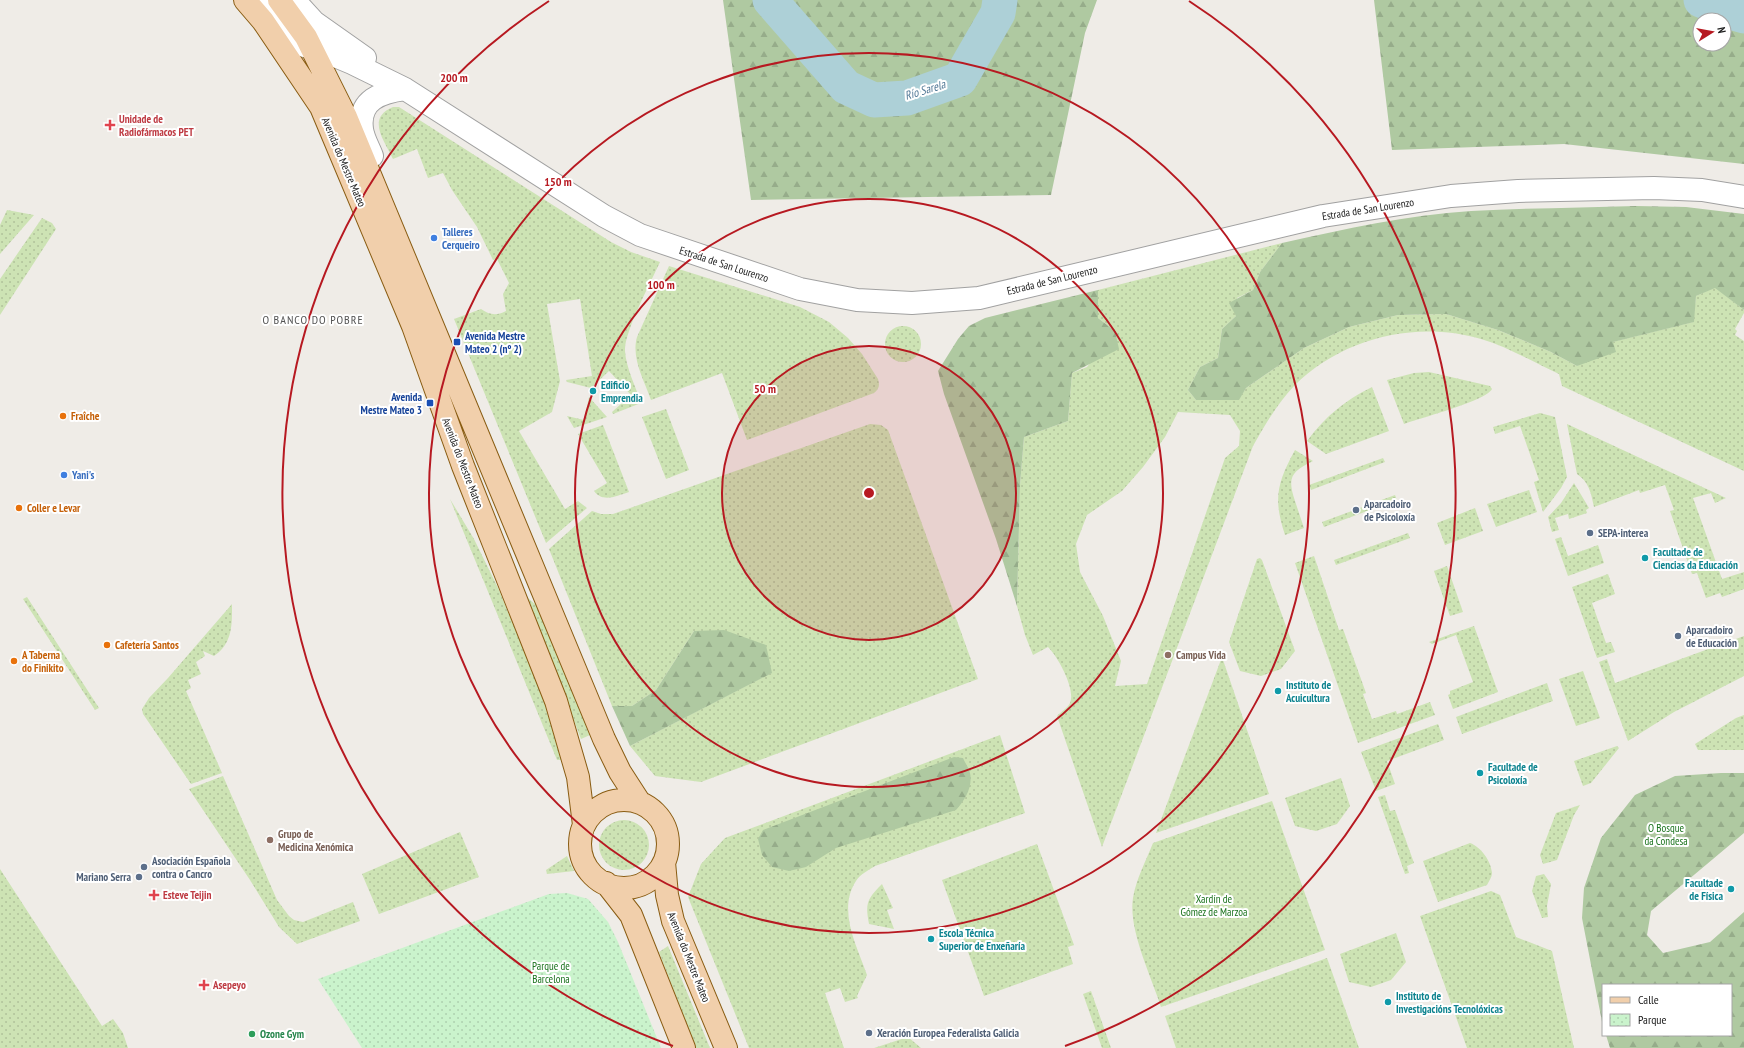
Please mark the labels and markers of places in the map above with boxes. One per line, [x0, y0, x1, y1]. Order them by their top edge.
place label: Unidade de Radiofármacos PET [119, 112, 194, 139]
marker: Unidade de Radiofármacos PET [104, 119, 116, 131]
place label: Talleres Cerqueiro [442, 225, 480, 252]
marker: Talleres Cerqueiro [429, 233, 439, 243]
place label: Avenida Mestre Mateo 2 (nº 2) [464, 329, 525, 356]
marker: Avenida Mestre Mateo 2 (nº 2) [452, 337, 462, 347]
place label: Edificio Emprendia [601, 378, 643, 405]
marker: Edificio Emprendia [588, 386, 598, 396]
place label: Avenida Mestre Mateo 3 [361, 390, 422, 417]
marker: Avenida Mestre Mateo 3 [425, 398, 435, 408]
place label: Fraîche [71, 409, 100, 423]
marker: Fraîche [58, 411, 68, 421]
place label: Yani's [71, 468, 94, 482]
marker: Yani's [59, 470, 69, 480]
centre of rings [862, 486, 876, 500]
place label: Aparcadoiro de Psicoloxía [1363, 497, 1415, 524]
place label: Coller e Levar [27, 501, 81, 515]
marker: Coller e Levar [14, 503, 24, 513]
marker: Aparcadoiro de Psicoloxía [1351, 505, 1361, 515]
place label: SEPA-interea [1598, 526, 1649, 540]
marker: SEPA-interea [1585, 528, 1595, 538]
place label: Facultade de Ciencias da Educación [1653, 545, 1738, 572]
marker: Facultade de Ciencias da Educación [1640, 553, 1650, 563]
place label: Aparcadoiro de Educación [1685, 623, 1737, 650]
marker: Aparcadoiro de Educación [1673, 631, 1683, 641]
place label: Cafetería Santos [115, 638, 179, 652]
marker: Cafetería Santos [102, 640, 112, 650]
place label: A Taberna do Finikito [21, 648, 64, 675]
place label: Campus Vida [1176, 648, 1226, 662]
marker: Campus Vida [1163, 650, 1173, 660]
marker: A Taberna do Finikito [9, 656, 19, 666]
place label: Instituto de Acuicultura [1285, 678, 1331, 705]
marker: Instituto de Acuicultura [1273, 686, 1283, 696]
place label: Facultade de Psicoloxía [1488, 760, 1538, 787]
marker: Facultade de Psicoloxía [1475, 768, 1485, 778]
place label: Grupo de Medicina Xenómica [278, 827, 354, 854]
marker: Grupo de Medicina Xenómica [265, 835, 275, 845]
place label: Asociación Española contra o Cancro [151, 854, 231, 881]
marker: Asociación Española contra o Cancro [139, 862, 149, 872]
place label: Mariano Serra [76, 870, 131, 884]
marker: Mariano Serra [134, 872, 144, 882]
place label: Facultade de Física [1685, 876, 1723, 903]
marker: Facultade de Física [1726, 884, 1736, 894]
place label: Esteve Teijin [163, 888, 212, 902]
marker: Esteve Teijin [148, 889, 160, 901]
place label: Escola Técnica Superior de Enxeñaría [939, 926, 1025, 953]
marker: Escola Técnica Superior de Enxeñaría [926, 934, 936, 944]
place label: Asepeyo [212, 978, 246, 992]
marker: Asepeyo [198, 979, 210, 991]
place label: Instituto de Investigacións Tecnolóxicas [1396, 989, 1503, 1016]
marker: Instituto de Investigacións Tecnolóxicas [1383, 997, 1393, 1007]
place label: Xeración Europea Federalista Galicia [877, 1026, 1020, 1040]
place label: Ozone Gym [260, 1027, 304, 1041]
marker: Xeración Europea Federalista Galicia [864, 1028, 874, 1038]
marker: Ozone Gym [247, 1029, 257, 1039]

